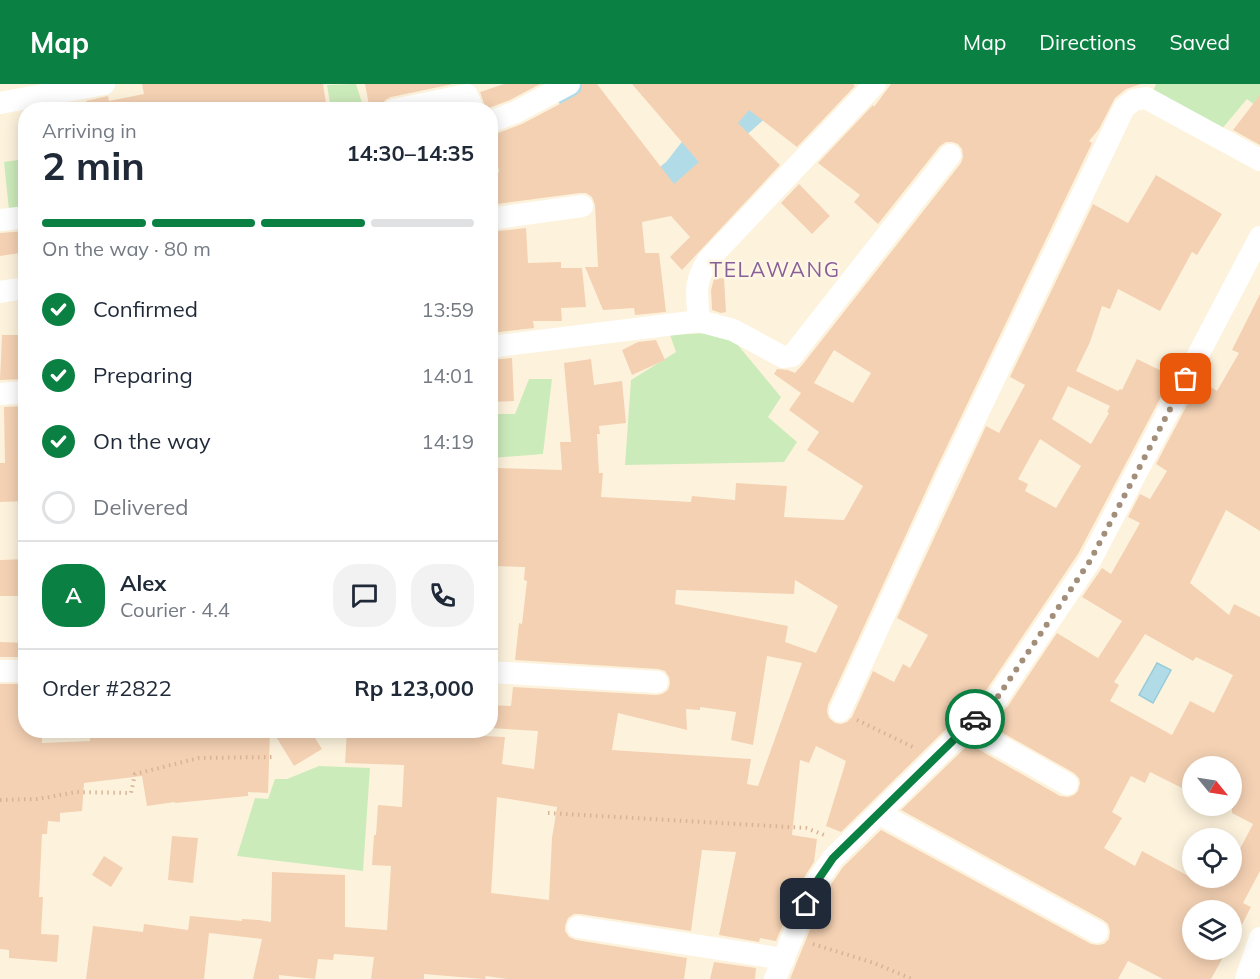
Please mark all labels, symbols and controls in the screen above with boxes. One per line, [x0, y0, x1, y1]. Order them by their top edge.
text: Map [30, 25, 89, 60]
text: Map [963, 29, 1006, 55]
text: Directions [1039, 29, 1136, 55]
text: Saved [1169, 29, 1230, 55]
text: Arriving in [42, 118, 137, 143]
text: 14:30–14:35 [346, 139, 474, 167]
text: 2 min [42, 141, 145, 190]
text: On the way · 80 m [42, 236, 211, 261]
district label: TELAWANG [709, 256, 841, 282]
icon: check [42, 293, 75, 326]
text: Confirmed [93, 295, 198, 323]
text: 13:59 [421, 297, 474, 322]
pin [1160, 353, 1211, 404]
icon: check [42, 359, 75, 392]
text: Preparing [93, 361, 193, 389]
icon: bag [1169, 362, 1202, 395]
text: 14:01 [421, 363, 474, 388]
icon: check [42, 425, 75, 458]
text: On the way [93, 427, 211, 455]
text: 14:19 [421, 429, 474, 454]
text: Delivered [93, 493, 188, 521]
button: chat [333, 564, 396, 627]
button: phone [411, 564, 474, 627]
text: Alex [120, 569, 166, 597]
text: A [65, 581, 82, 609]
text: Courier · 4.4 [120, 597, 230, 622]
text: Order #2822 [42, 674, 172, 702]
text: Rp 123,000 [354, 674, 474, 702]
courier [945, 689, 1005, 749]
icon: car [959, 703, 992, 736]
north arrow [1182, 756, 1242, 816]
map controls [1182, 756, 1242, 960]
button: locate [1182, 828, 1242, 888]
pin [780, 878, 831, 929]
icon: home [789, 887, 822, 920]
button: layers [1182, 900, 1242, 960]

